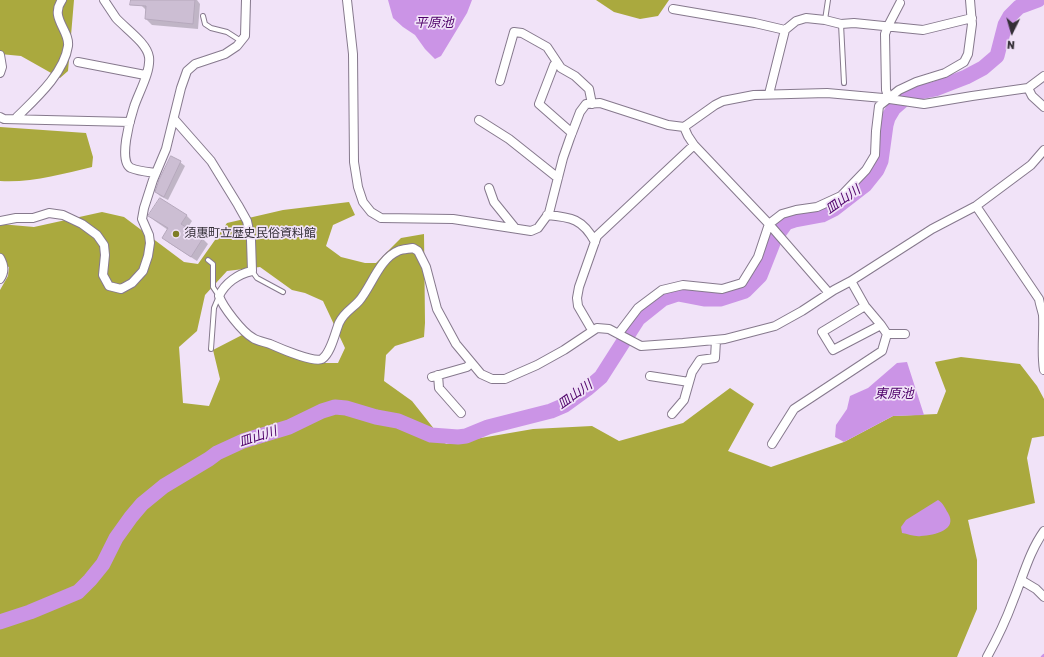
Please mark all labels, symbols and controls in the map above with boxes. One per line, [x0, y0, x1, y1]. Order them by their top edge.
north arrow [992, 12, 1032, 52]
water label: 平原池 [415, 15, 453, 31]
text: N [1006, 38, 1015, 51]
water label: 皿山川 [823, 182, 863, 218]
place label: 須惠町立歴史民俗資料館 [184, 227, 316, 241]
marker: 須惠町立歴史民俗資料館 [171, 229, 181, 239]
water label: 皿山川 [555, 377, 595, 413]
water label: 東原池 [875, 386, 913, 402]
water label: 皿山川 [237, 424, 279, 450]

